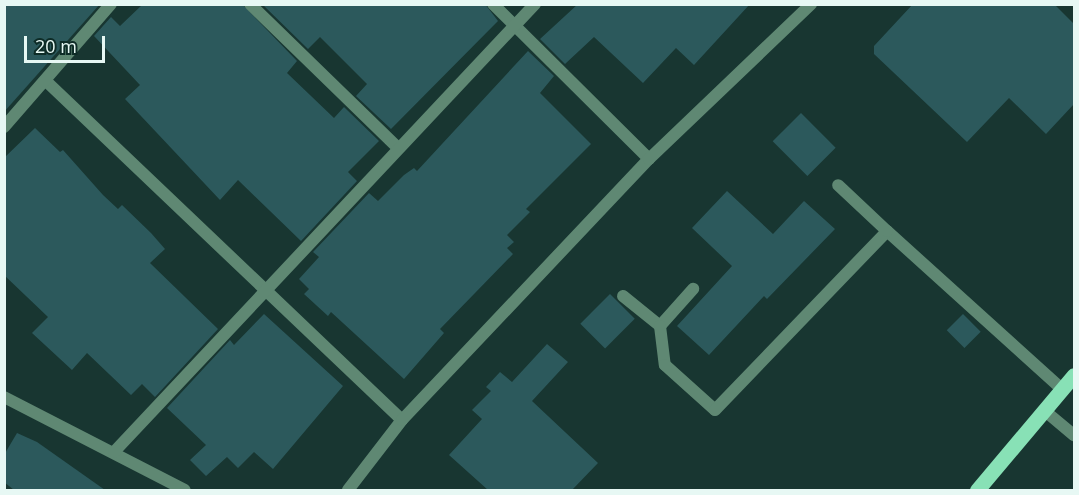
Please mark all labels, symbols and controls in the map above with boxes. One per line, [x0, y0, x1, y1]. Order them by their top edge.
scale bar [27, 24, 108, 62]
text: 20 m [35, 34, 77, 58]

